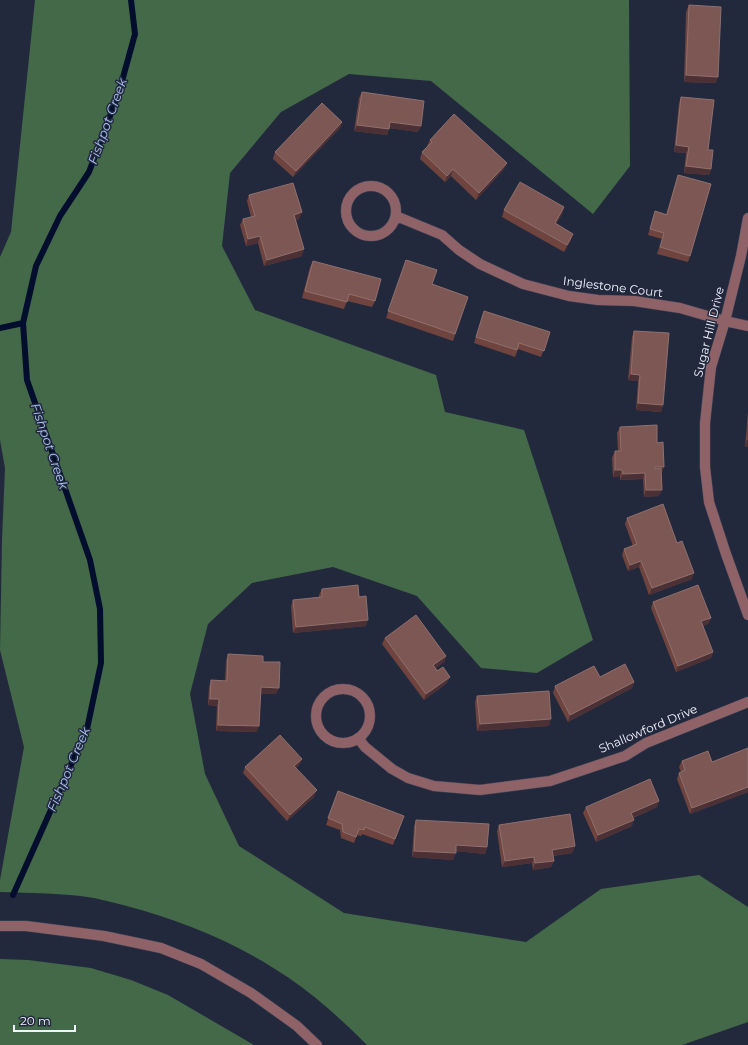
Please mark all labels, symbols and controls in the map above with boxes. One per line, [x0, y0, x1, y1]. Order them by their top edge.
water label: Fishpot Creek [84, 75, 130, 166]
street label: Inglestone Court [562, 273, 664, 300]
street label: Sugar Hill Drive [690, 285, 727, 379]
water label: Fishpot Creek [28, 401, 73, 493]
street label: Shallowford Drive [596, 701, 699, 756]
water label: Fishpot Creek [43, 723, 94, 814]
scale bar [14, 1007, 75, 1033]
text: 20 m [20, 1013, 51, 1028]

